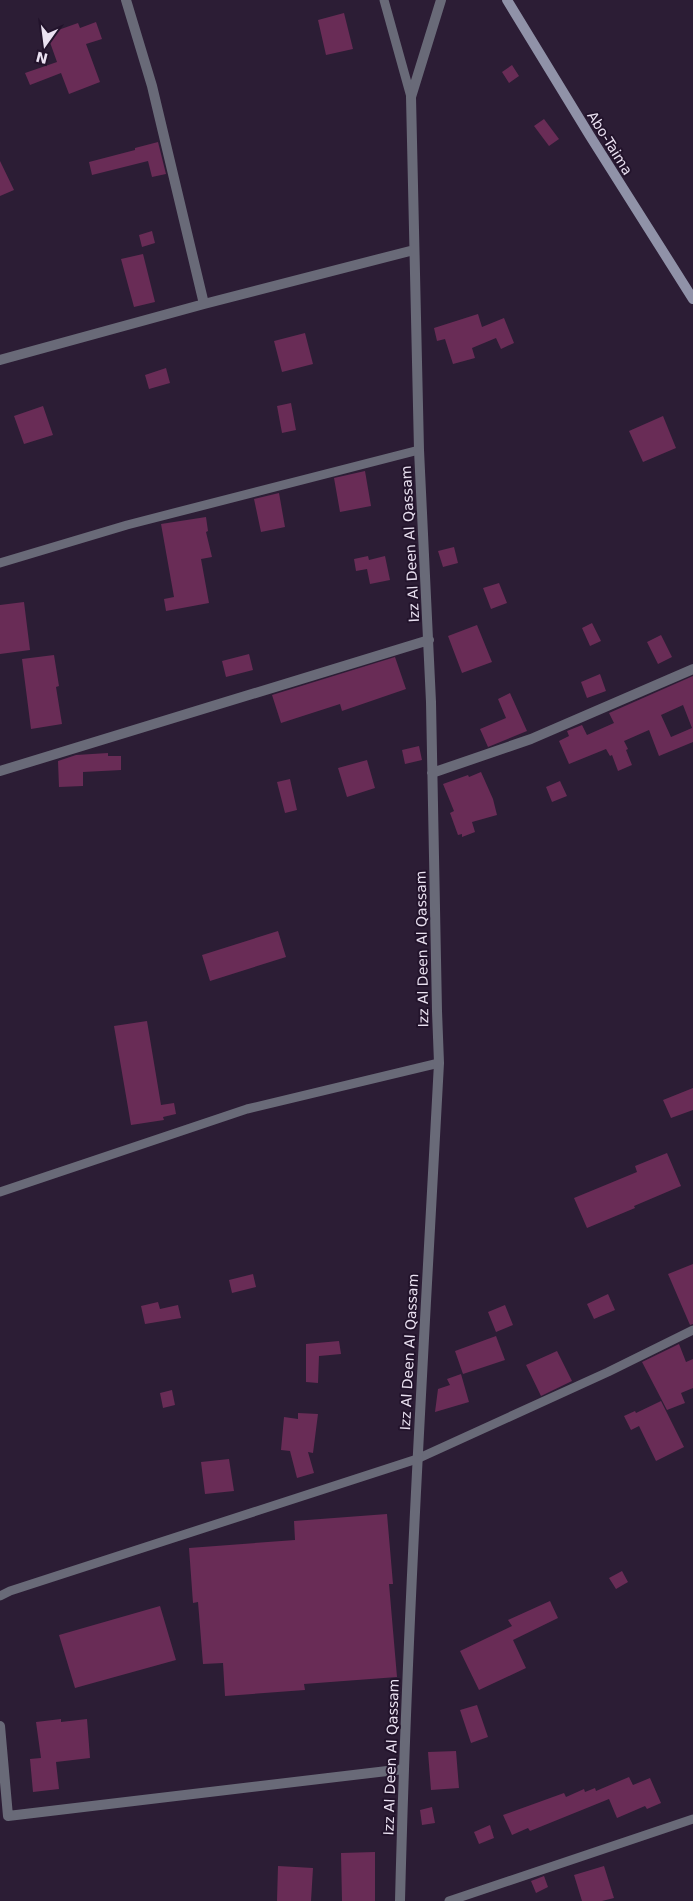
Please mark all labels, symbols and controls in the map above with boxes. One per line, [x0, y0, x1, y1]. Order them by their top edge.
north arrow [20, 20, 70, 70]
text: N [34, 48, 49, 67]
street label: Abo-Taima [584, 108, 636, 178]
street label: Izz Al Deen Al Qassam [398, 465, 422, 623]
street label: Izz Al Deen Al Qassam [413, 870, 431, 1028]
street label: Izz Al Deen Al Qassam [397, 1273, 421, 1431]
street label: Izz Al Deen Al Qassam [380, 1678, 402, 1836]

